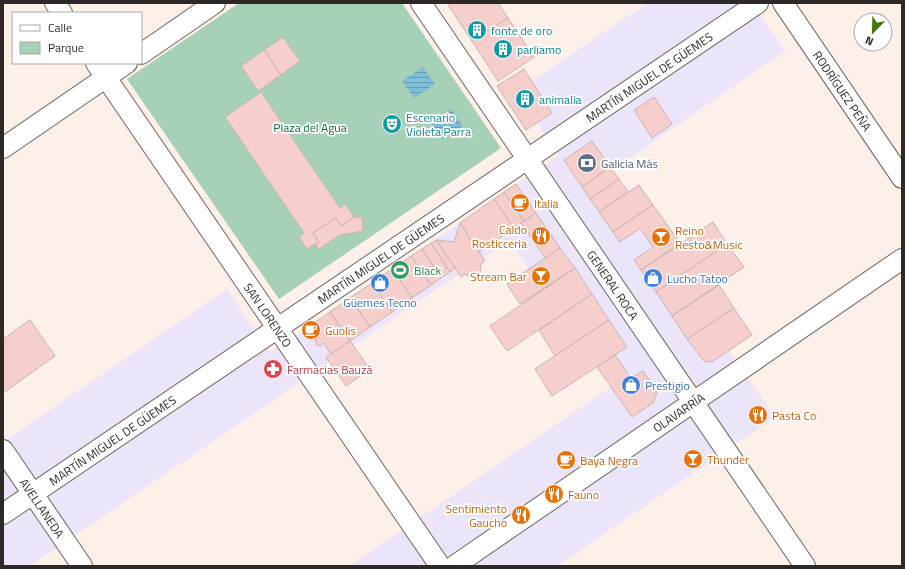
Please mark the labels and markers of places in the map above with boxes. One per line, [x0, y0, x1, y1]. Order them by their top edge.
building icon: fonte de oro [466, 19, 488, 41]
place label: fonte de oro [491, 21, 552, 40]
building icon: parliamo [492, 38, 514, 60]
place label: parliamo [517, 40, 561, 59]
building icon: animalia [514, 88, 536, 110]
place label: animalia [539, 90, 582, 109]
place label: Escenario Violeta Parra [406, 108, 471, 141]
theatre icon: Escenario Violeta Parra [381, 113, 403, 135]
bank icon: Galicia Más [576, 152, 598, 174]
place label: Galicia Más [601, 154, 658, 173]
cafe icon: Italia [509, 192, 531, 214]
place label: Italia [534, 194, 559, 213]
place label: Caldo Rosticceria [472, 220, 527, 253]
place label: Reino Resto&Music [675, 221, 743, 254]
restaurant icon: Caldo Rosticceria [530, 225, 552, 247]
bar icon: Reino Resto&Music [650, 226, 672, 248]
sports icon: Black [389, 259, 411, 281]
place label: Black [414, 261, 441, 280]
bar icon: Stream Bar [530, 265, 552, 287]
place label: Stream Bar [470, 267, 527, 286]
shop icon: Lucho Tatoo [642, 267, 664, 289]
place label: Lucho Tatoo [667, 269, 728, 288]
shop icon: Güemes Tecno [369, 272, 391, 294]
place label: Güemes Tecno [343, 293, 417, 312]
cafe icon: Guolis [300, 319, 322, 341]
place label: Guolis [325, 321, 357, 340]
pharmacy icon: Farmacias Bauzá [262, 358, 284, 380]
place label: Farmacias Bauzá [287, 360, 372, 379]
shop icon: Prestigio [620, 374, 642, 396]
place label: Prestigio [645, 376, 690, 395]
restaurant icon: Pasta Co [747, 404, 769, 426]
place label: Pasta Co [772, 406, 816, 425]
bar icon: Thunder [682, 448, 704, 470]
cafe icon: Baya Negra [555, 449, 577, 471]
place label: Thunder [707, 450, 749, 469]
place label: Baya Negra [580, 451, 638, 470]
restaurant icon: Fauno [543, 483, 565, 505]
place label: Fauno [568, 485, 599, 504]
place label: Sentimiento Gaucho [446, 499, 507, 532]
restaurant icon: Sentimiento Gaucho [510, 504, 532, 526]

